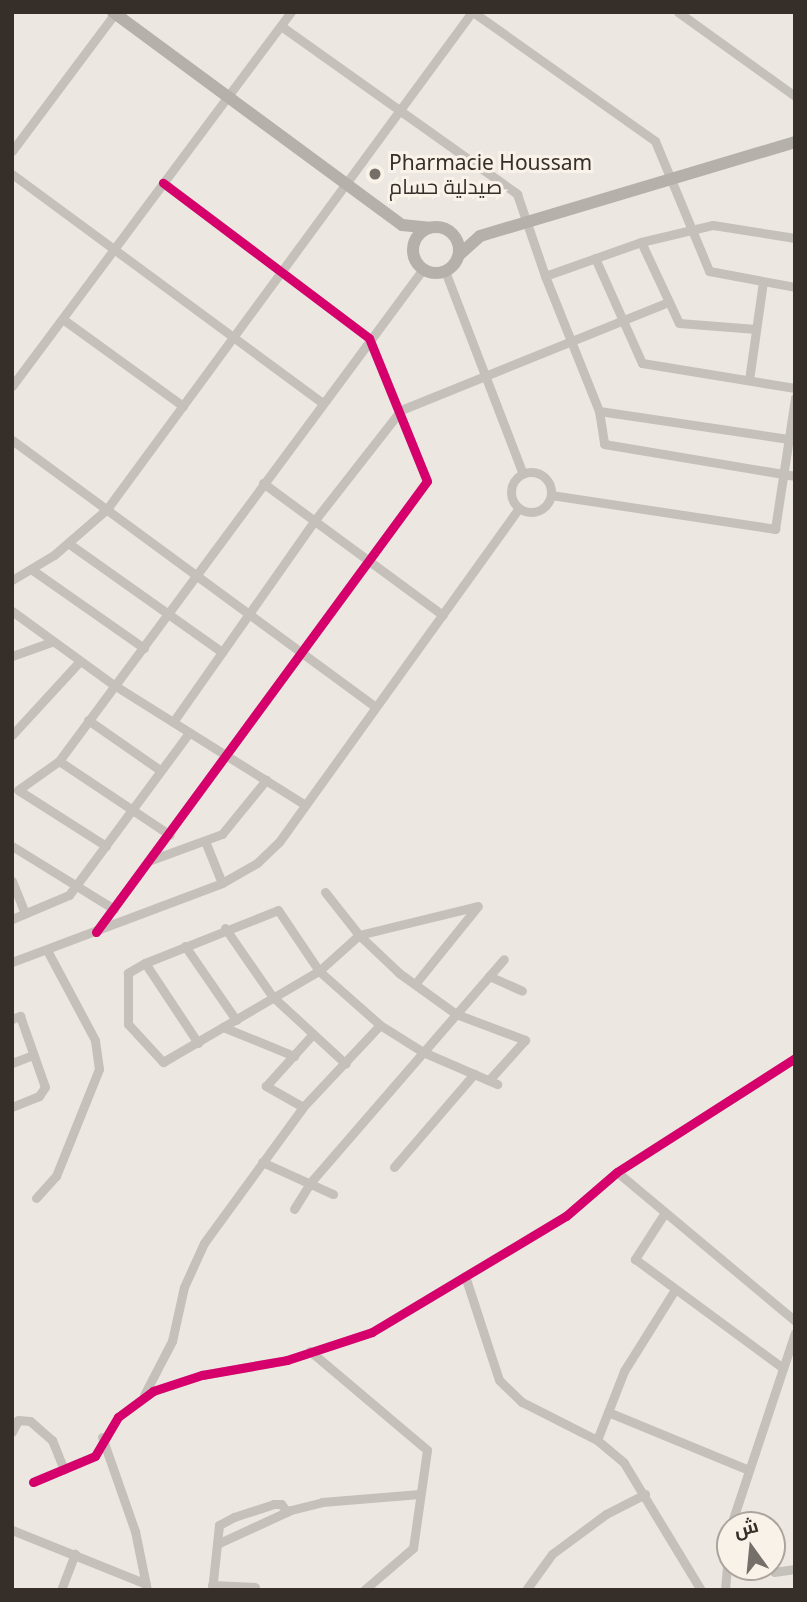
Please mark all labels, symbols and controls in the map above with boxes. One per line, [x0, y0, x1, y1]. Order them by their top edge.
place label: Pharmacie Houssam صيدلية حسام [389, 149, 592, 199]
marker: Pharmacie Houssam صيدلية حسام [367, 166, 383, 182]
north arrow [716, 1511, 786, 1581]
text: ش [731, 1512, 761, 1543]

